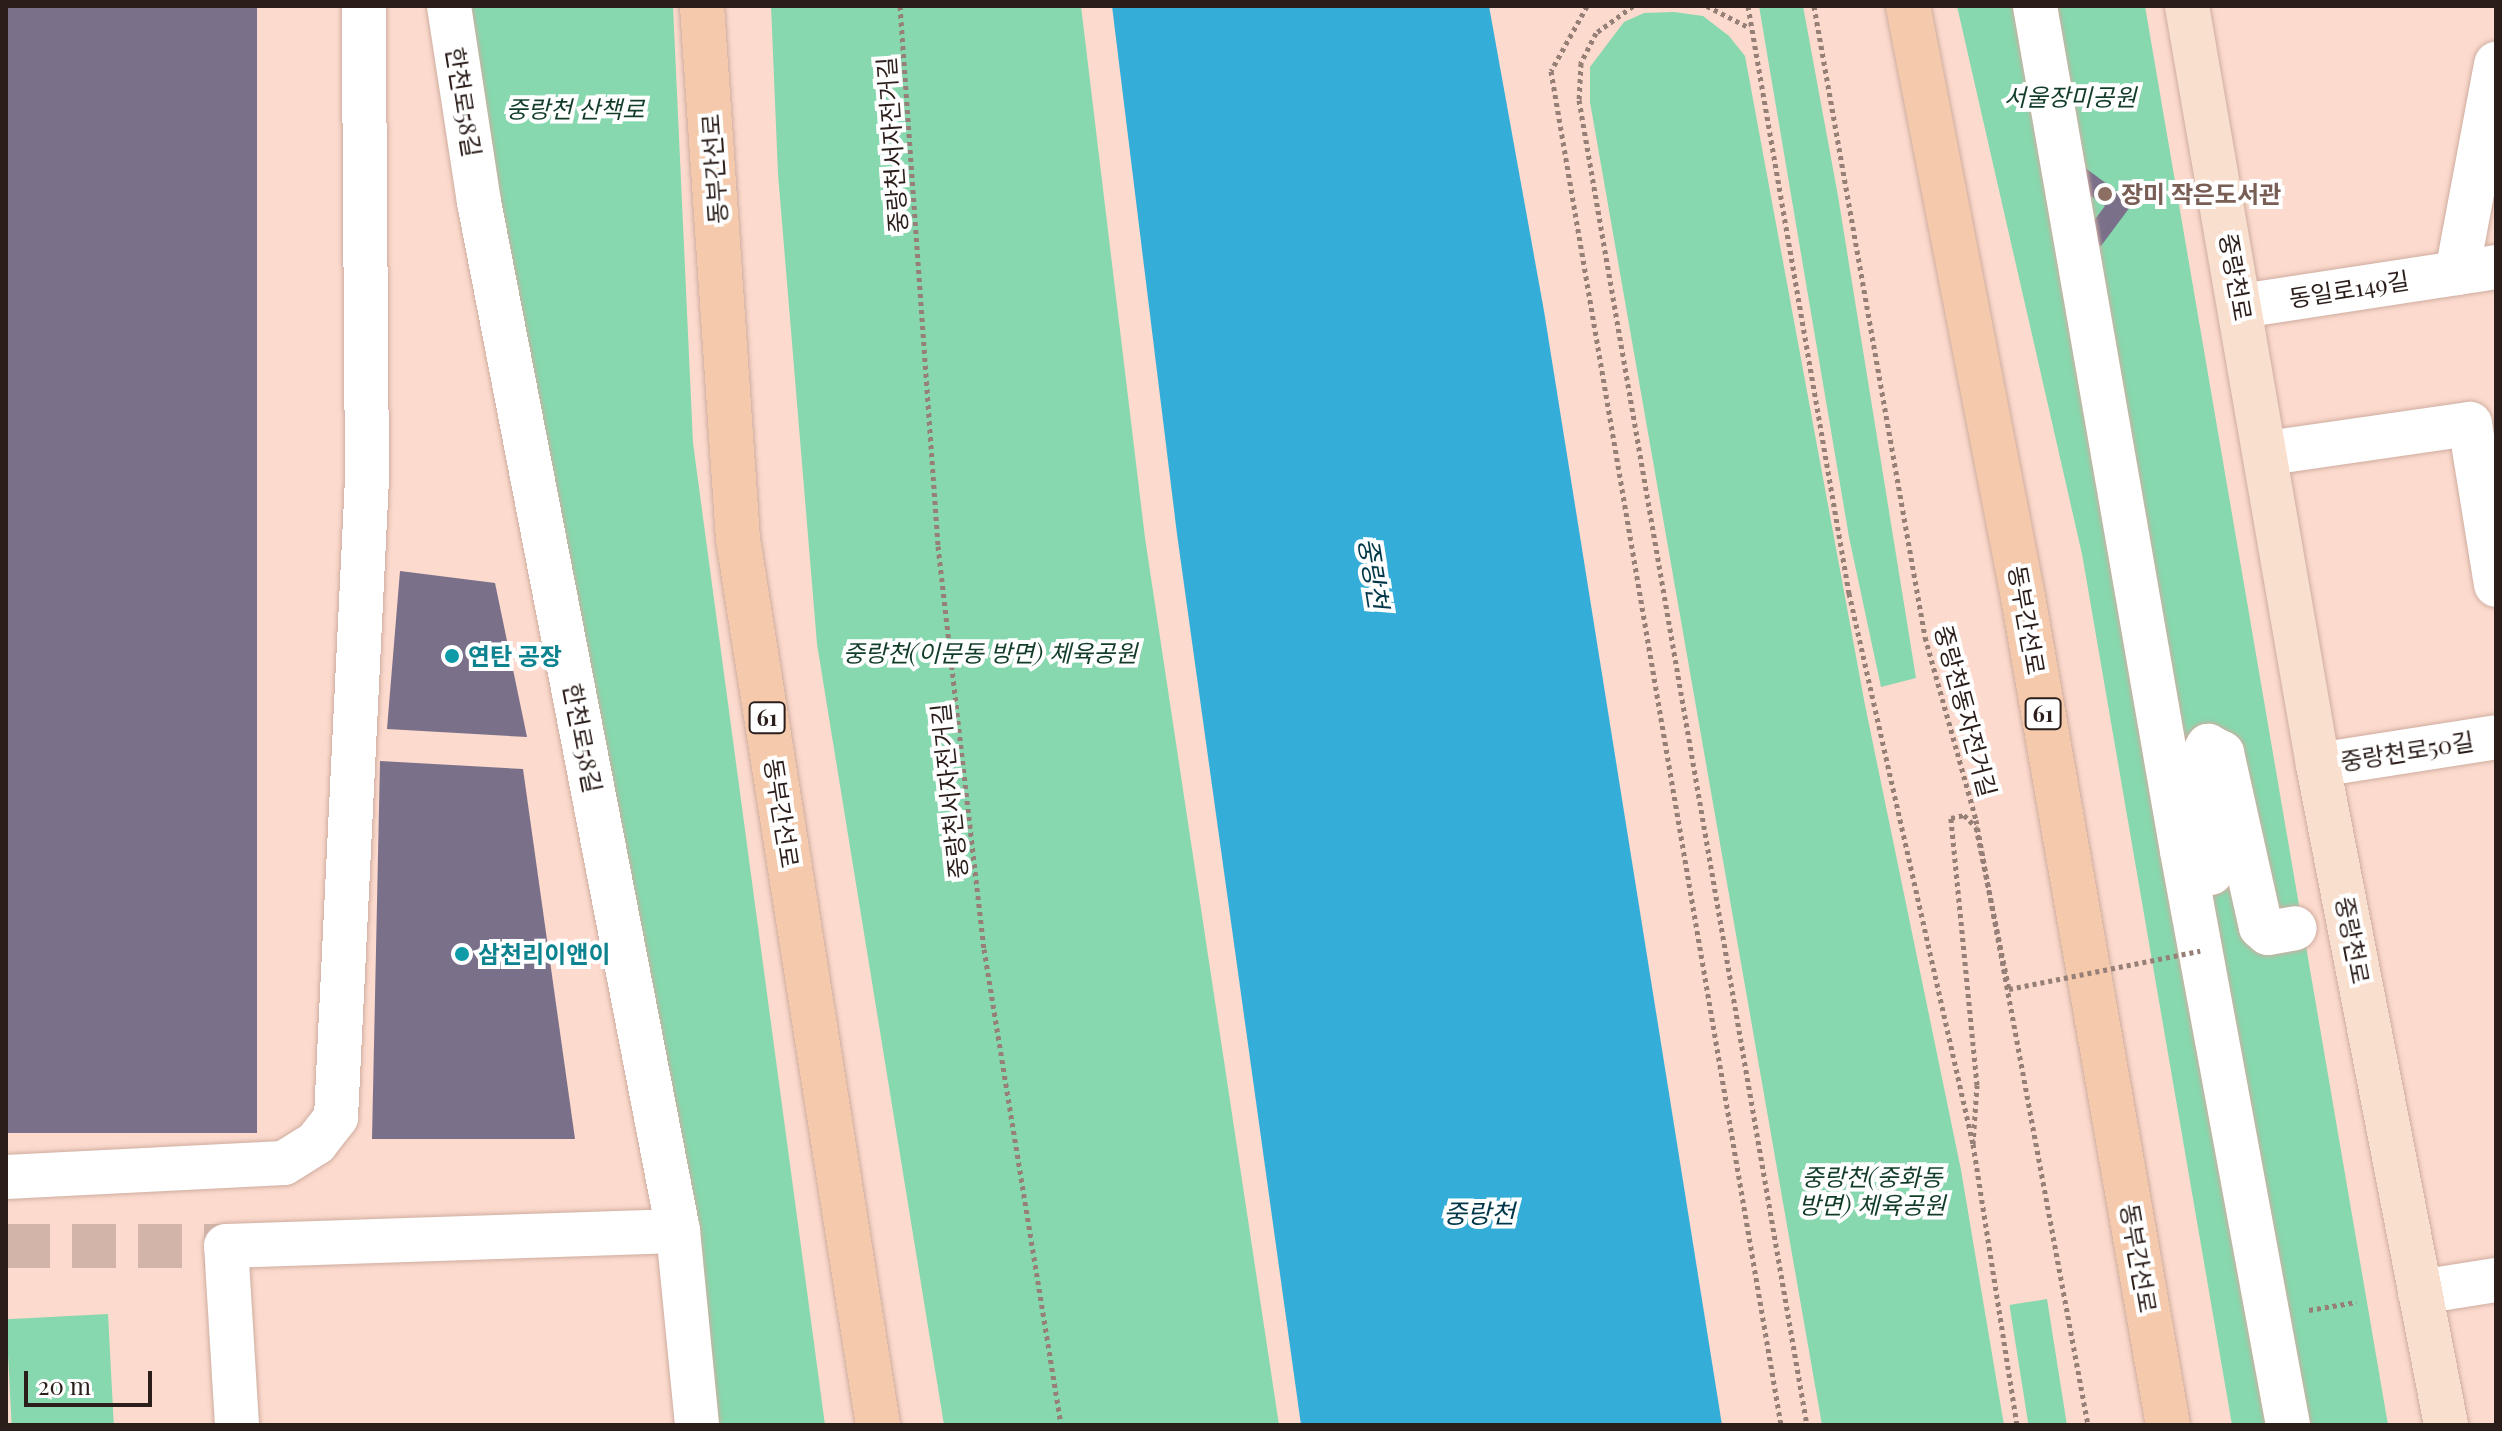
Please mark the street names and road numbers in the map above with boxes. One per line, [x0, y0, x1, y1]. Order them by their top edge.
street label: 한천로58길 [441, 45, 487, 159]
street label: 중랑천서자전거길 [871, 56, 913, 234]
street label: 동부간선로 [696, 113, 732, 225]
street label: 중랑천로 [2214, 231, 2258, 323]
street label: 동일로149길 [2287, 265, 2411, 313]
street label: 동부간선로 [2003, 563, 2051, 677]
street label: 중랑천동자전거길 [1929, 622, 2003, 800]
street label: 한천로58길 [558, 681, 608, 795]
road number: 61 [2023, 696, 2063, 732]
road number: 61 [747, 700, 787, 736]
street label: 중랑천서자전거길 [925, 702, 973, 880]
street label: 중랑천로50길 [2338, 726, 2476, 776]
street label: 동부간선로 [759, 756, 805, 870]
street label: 중랑천로 [2330, 894, 2376, 986]
street label: 동부간선로 [2115, 1201, 2163, 1315]

